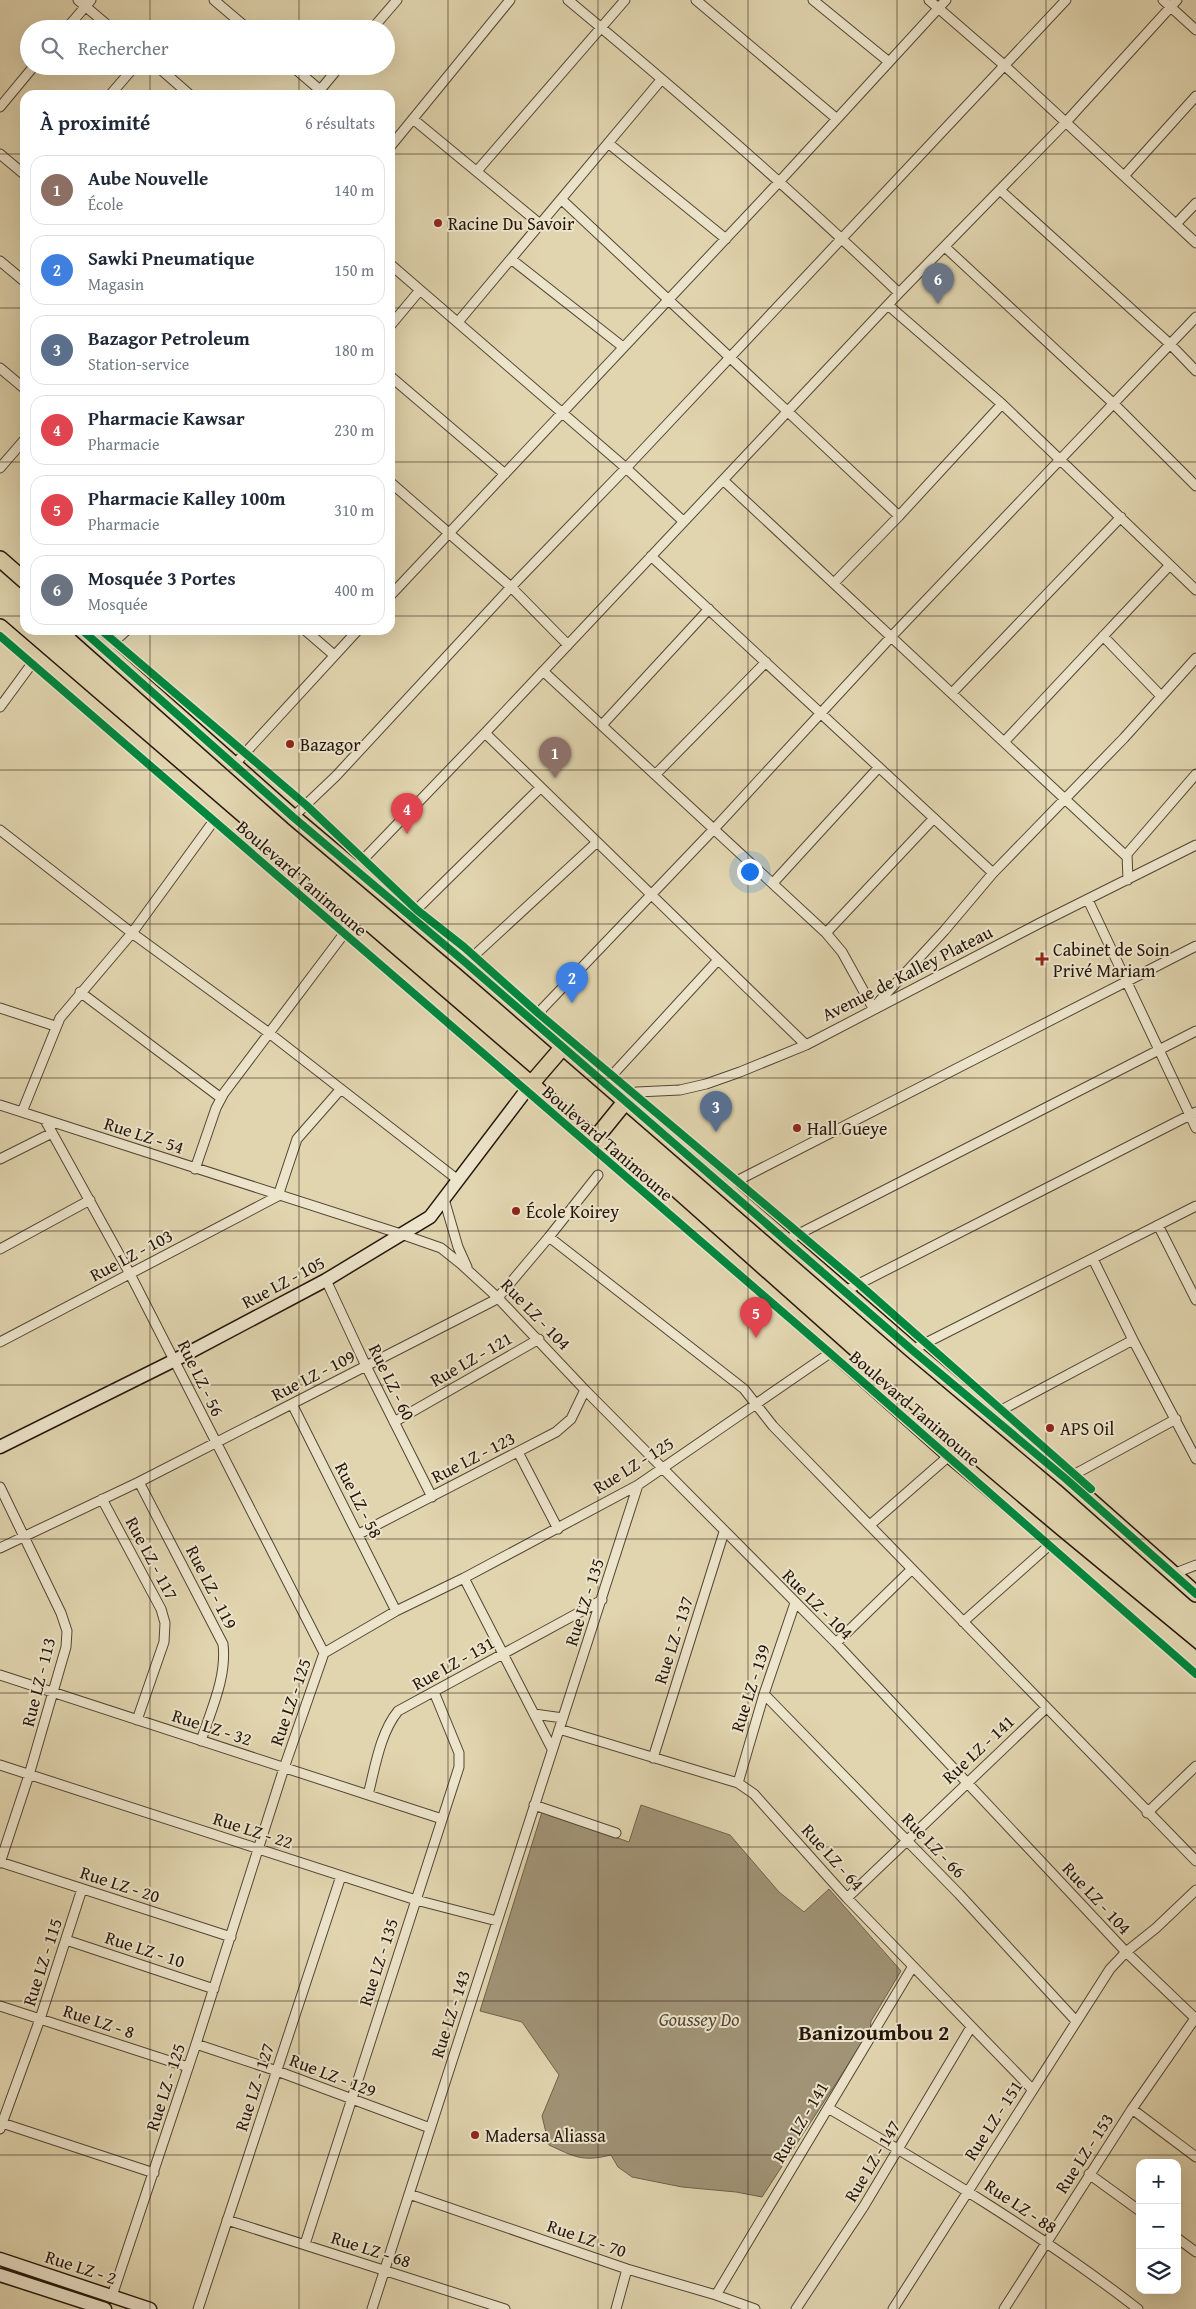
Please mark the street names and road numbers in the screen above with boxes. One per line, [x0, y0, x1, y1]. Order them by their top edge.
street label: Boulevard Tanimoune [231, 813, 373, 943]
street label: Avenue de Kalley Plateau [817, 918, 997, 1028]
street label: Boulevard Tanimoune [537, 1078, 679, 1208]
street label: Rue LZ - 54 [101, 1109, 187, 1161]
street label: Rue LZ - 103 [85, 1222, 177, 1288]
street label: Rue LZ - 105 [237, 1249, 329, 1315]
street label: Rue LZ - 104 [495, 1272, 577, 1356]
street label: Rue LZ - 121 [425, 1325, 517, 1393]
street label: Rue LZ - 56 [171, 1335, 231, 1421]
street label: Rue LZ - 60 [362, 1339, 422, 1425]
street label: Rue LZ - 109 [266, 1342, 360, 1408]
street label: Boulevard Tanimoune [844, 1343, 986, 1473]
street label: Rue LZ - 123 [426, 1424, 520, 1490]
street label: Rue LZ - 125 [587, 1429, 679, 1501]
street label: Rue LZ - 58 [328, 1457, 390, 1543]
street label: Rue LZ - 117 [119, 1512, 185, 1604]
street label: Rue LZ - 119 [179, 1540, 245, 1634]
street label: Rue LZ - 135 [557, 1555, 611, 1649]
street label: Rue LZ - 104 [776, 1562, 860, 1646]
street label: Rue LZ - 137 [646, 1593, 700, 1687]
street label: Rue LZ - 131 [407, 1629, 499, 1697]
street label: Rue LZ - 113 [14, 1635, 62, 1729]
street label: Rue LZ - 139 [723, 1641, 777, 1735]
street label: Rue LZ - 125 [262, 1655, 318, 1749]
street label: Rue LZ - 32 [169, 1701, 255, 1753]
street label: Rue LZ - 141 [936, 1708, 1020, 1790]
street label: Rue LZ - 22 [210, 1804, 296, 1856]
street label: Rue LZ - 66 [896, 1806, 972, 1884]
street label: Rue LZ - 64 [795, 1817, 871, 1897]
street label: Rue LZ - 104 [1056, 1856, 1138, 1940]
street label: Rue LZ - 20 [77, 1858, 164, 1910]
street label: Rue LZ - 115 [15, 1915, 69, 2009]
street label: Rue LZ - 135 [351, 1915, 405, 2009]
street label: Rue LZ - 10 [102, 1923, 189, 1975]
street label: Rue LZ - 143 [423, 1967, 477, 2061]
street label: Rue LZ - 8 [60, 1997, 138, 2045]
street label: Rue LZ - 125 [138, 2040, 192, 2134]
street label: Rue LZ - 127 [227, 2040, 281, 2134]
street label: Rue LZ - 129 [286, 2046, 380, 2104]
street label: Rue LZ - 151 [957, 2075, 1029, 2165]
street label: Rue LZ - 141 [765, 2076, 835, 2168]
street label: Rue LZ - 153 [1048, 2108, 1120, 2198]
street label: Rue LZ - 147 [837, 2115, 907, 2207]
street label: Rue LZ - 88 [979, 2172, 1063, 2240]
street label: Rue LZ - 70 [544, 2212, 631, 2264]
street label: Rue LZ - 68 [328, 2223, 414, 2275]
street label: Rue LZ - 2 [42, 2243, 120, 2291]

